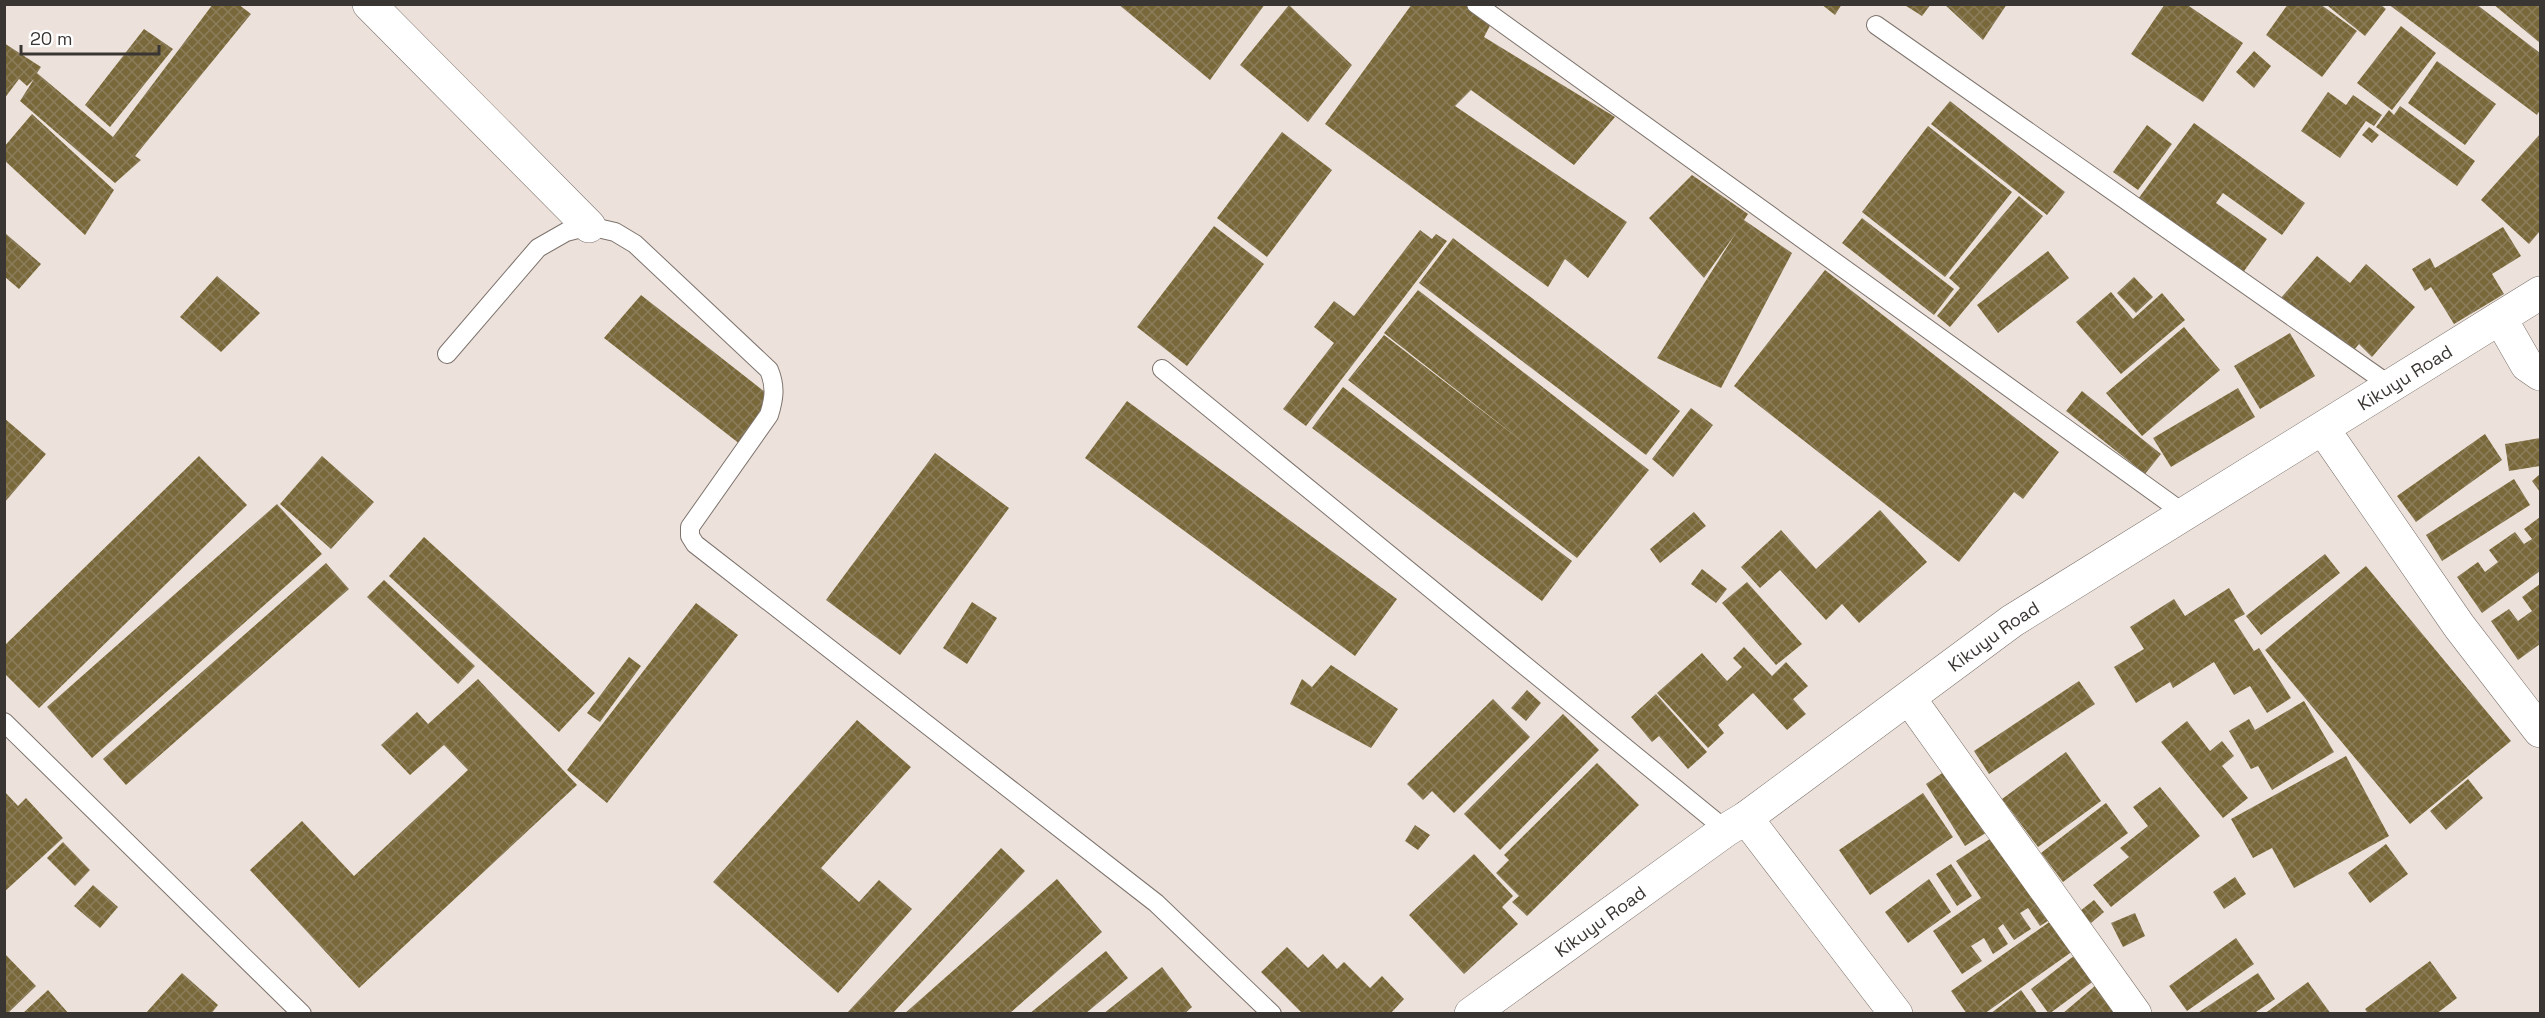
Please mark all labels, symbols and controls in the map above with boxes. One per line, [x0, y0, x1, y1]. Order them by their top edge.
scale bar [21, 18, 159, 56]
text: 20 m [30, 27, 73, 50]
street label: Kikuyu Road [2353, 339, 2456, 415]
street label: Kikuyu Road [1943, 596, 2043, 676]
street label: Kikuyu Road [1550, 880, 1650, 962]

